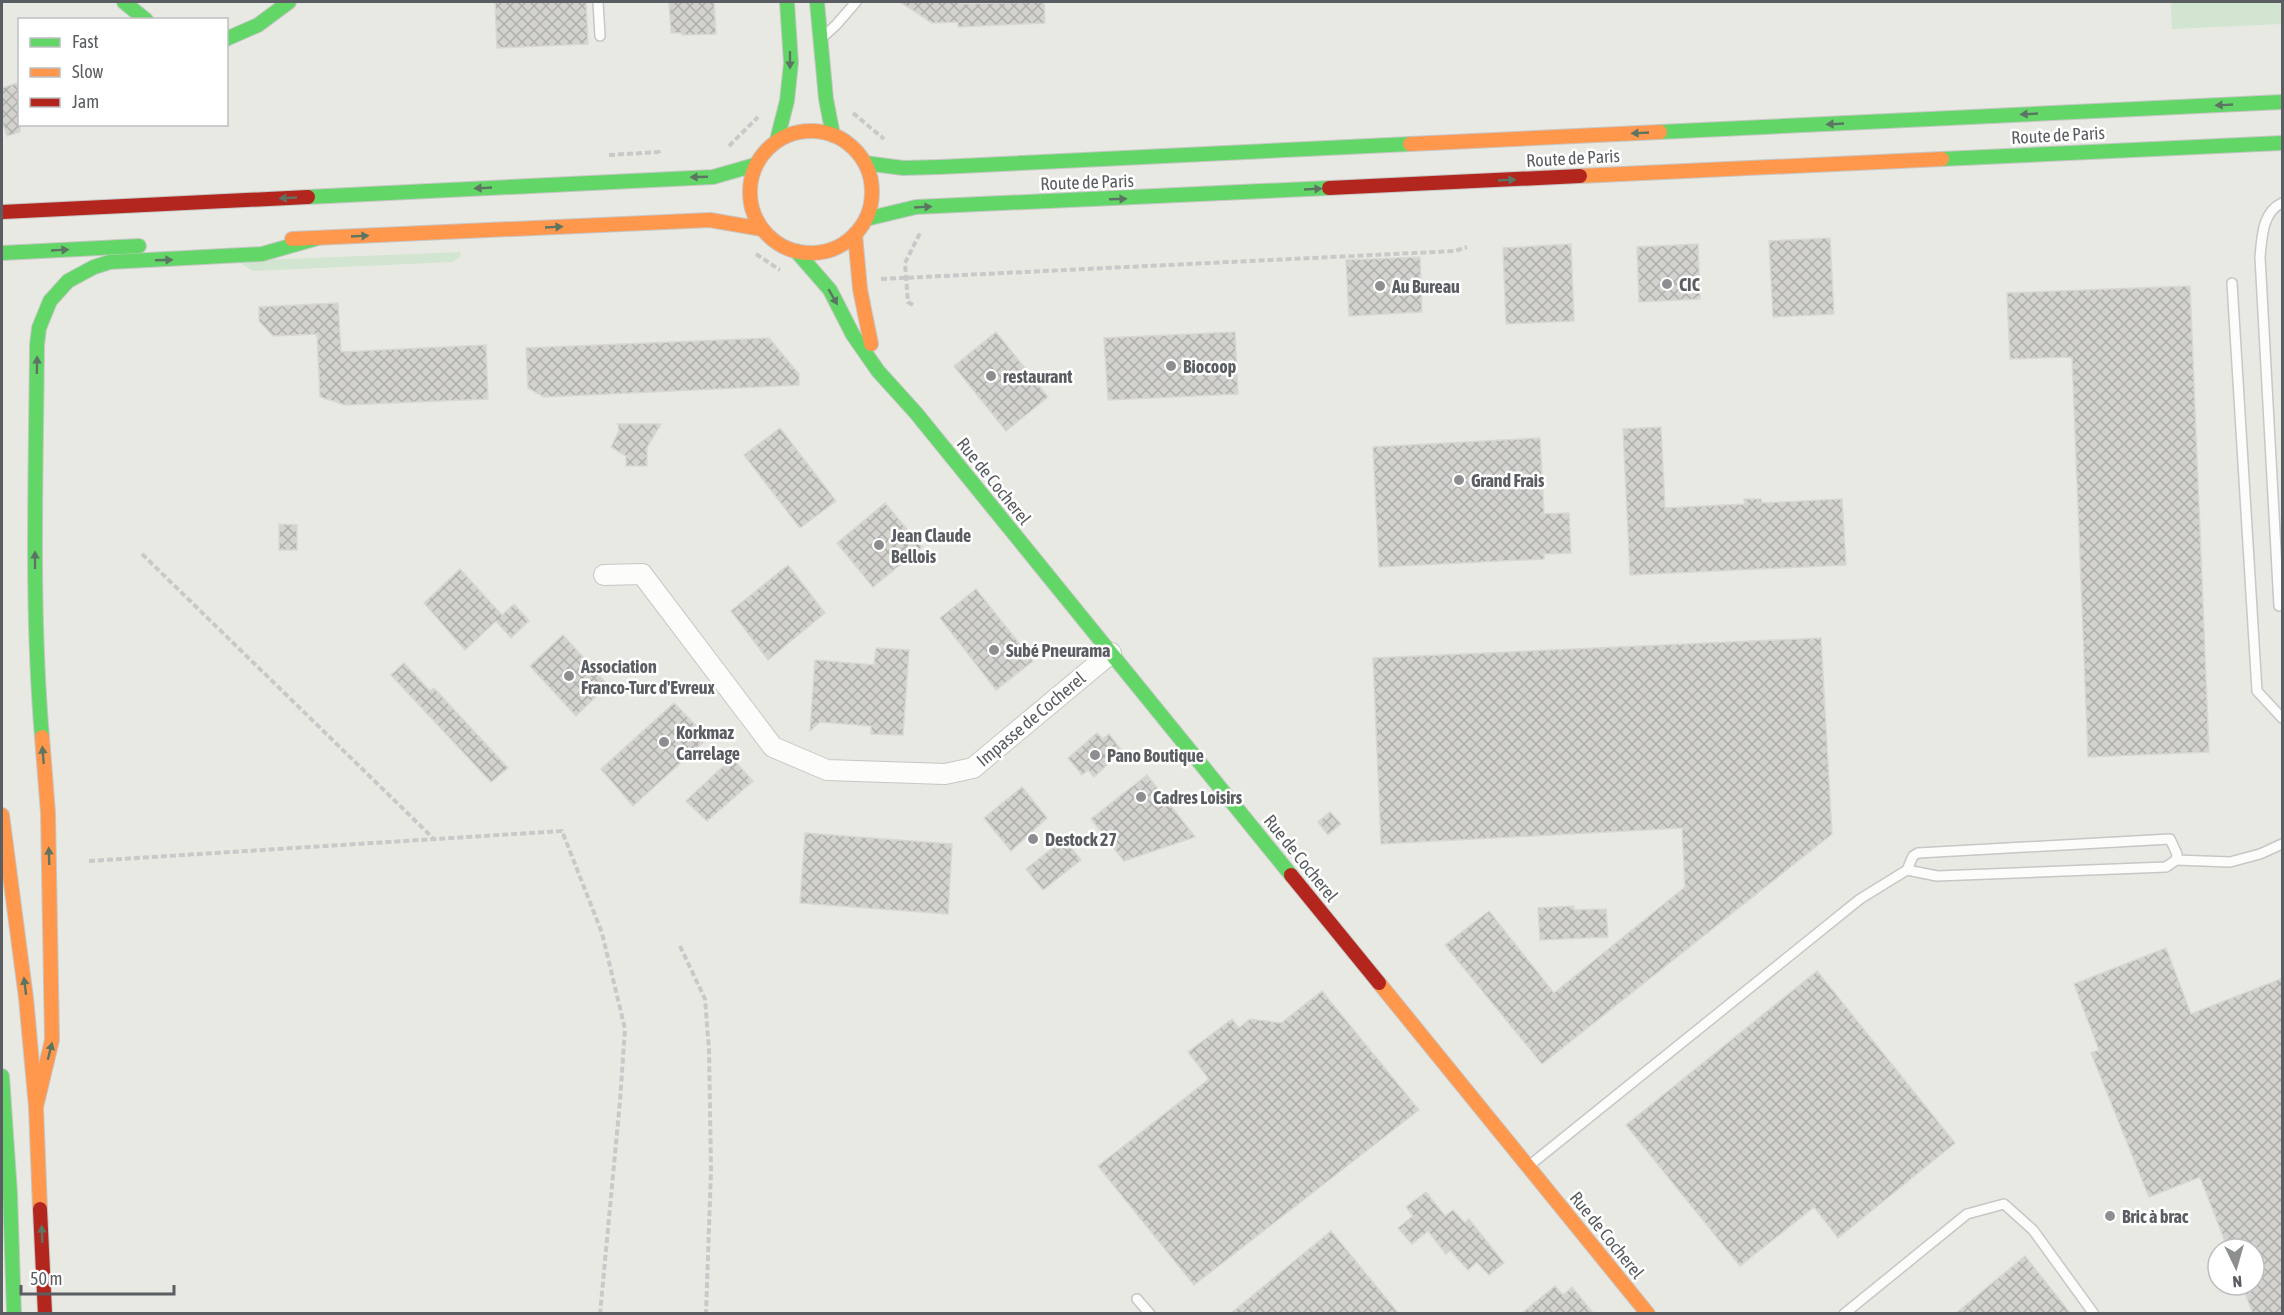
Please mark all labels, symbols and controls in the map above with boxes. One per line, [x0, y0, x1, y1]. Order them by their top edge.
legend [18, 18, 228, 126]
text: Fast [72, 31, 99, 52]
one-way arrow [785, 50, 795, 69]
text: Slow [72, 61, 103, 82]
text: Jam [72, 91, 99, 112]
one-way arrow [2215, 100, 2234, 109]
one-way arrow [2020, 110, 2039, 119]
one-way arrow [1825, 119, 1844, 128]
street label: Route de Paris [2011, 122, 2105, 148]
one-way arrow [1630, 128, 1649, 137]
street label: Route de Paris [1526, 145, 1620, 171]
street label: Route de Paris [1040, 170, 1134, 194]
one-way arrow [689, 173, 708, 182]
one-way arrow [1498, 175, 1517, 184]
one-way arrow [473, 183, 492, 192]
one-way arrow [1303, 185, 1322, 194]
one-way arrow [279, 193, 298, 202]
one-way arrow [1108, 194, 1127, 203]
one-way arrow [914, 202, 933, 212]
one-way arrow [545, 223, 564, 232]
one-way arrow [350, 232, 369, 241]
one-way arrow [50, 245, 69, 254]
one-way arrow [154, 256, 173, 265]
place label: CIC [1679, 274, 1700, 295]
place label: Au Bureau [1391, 276, 1460, 297]
marker: CIC [1660, 277, 1674, 291]
marker: Au Bureau [1373, 279, 1387, 293]
one-way arrow [827, 288, 837, 305]
one-way arrow [32, 356, 42, 375]
place label: Biocoop [1183, 356, 1236, 377]
marker: Biocoop [1164, 359, 1178, 373]
place label: restaurant [1003, 366, 1073, 387]
marker: restaurant [984, 369, 998, 383]
street label: Rue de Cocherel [953, 433, 1036, 529]
place label: Grand Frais [1471, 470, 1545, 491]
marker: Grand Frais [1452, 473, 1466, 487]
place label: Jean Claude Bellois [890, 525, 971, 567]
marker: Jean Claude Bellois [872, 538, 886, 552]
one-way arrow [30, 551, 40, 570]
place label: Subé Pneurama [1006, 640, 1111, 661]
marker: Subé Pneurama [987, 643, 1001, 657]
place label: Association Franco-Turc d'Evreux [580, 656, 716, 698]
street label: Impasse de Cocherel [972, 667, 1090, 771]
marker: Association Franco-Turc d'Evreux [562, 669, 576, 683]
place label: Korkmaz Carrelage [676, 722, 740, 764]
marker: Korkmaz Carrelage [657, 735, 671, 749]
one-way arrow [38, 745, 48, 764]
place label: Pano Boutique [1107, 745, 1204, 766]
marker: Pano Boutique [1088, 748, 1102, 762]
place label: Cadres Loisirs [1153, 787, 1243, 808]
marker: Cadres Loisirs [1134, 790, 1148, 804]
street label: Rue de Cocherel [1260, 810, 1343, 906]
place label: Destock 27 [1045, 829, 1117, 850]
marker: Destock 27 [1026, 832, 1040, 846]
one-way arrow [45, 847, 54, 866]
one-way arrow [20, 977, 29, 996]
one-way arrow [45, 1041, 55, 1060]
street label: Rue de Cocherel [1566, 1187, 1649, 1283]
place label: Bric à brac [2122, 1206, 2189, 1227]
marker: Bric à brac [2103, 1209, 2117, 1223]
one-way arrow [38, 1225, 47, 1244]
north arrow [2206, 1237, 2266, 1297]
scale bar [21, 1258, 174, 1296]
text: 50 m [30, 1268, 62, 1289]
text: N [2232, 1273, 2243, 1291]

